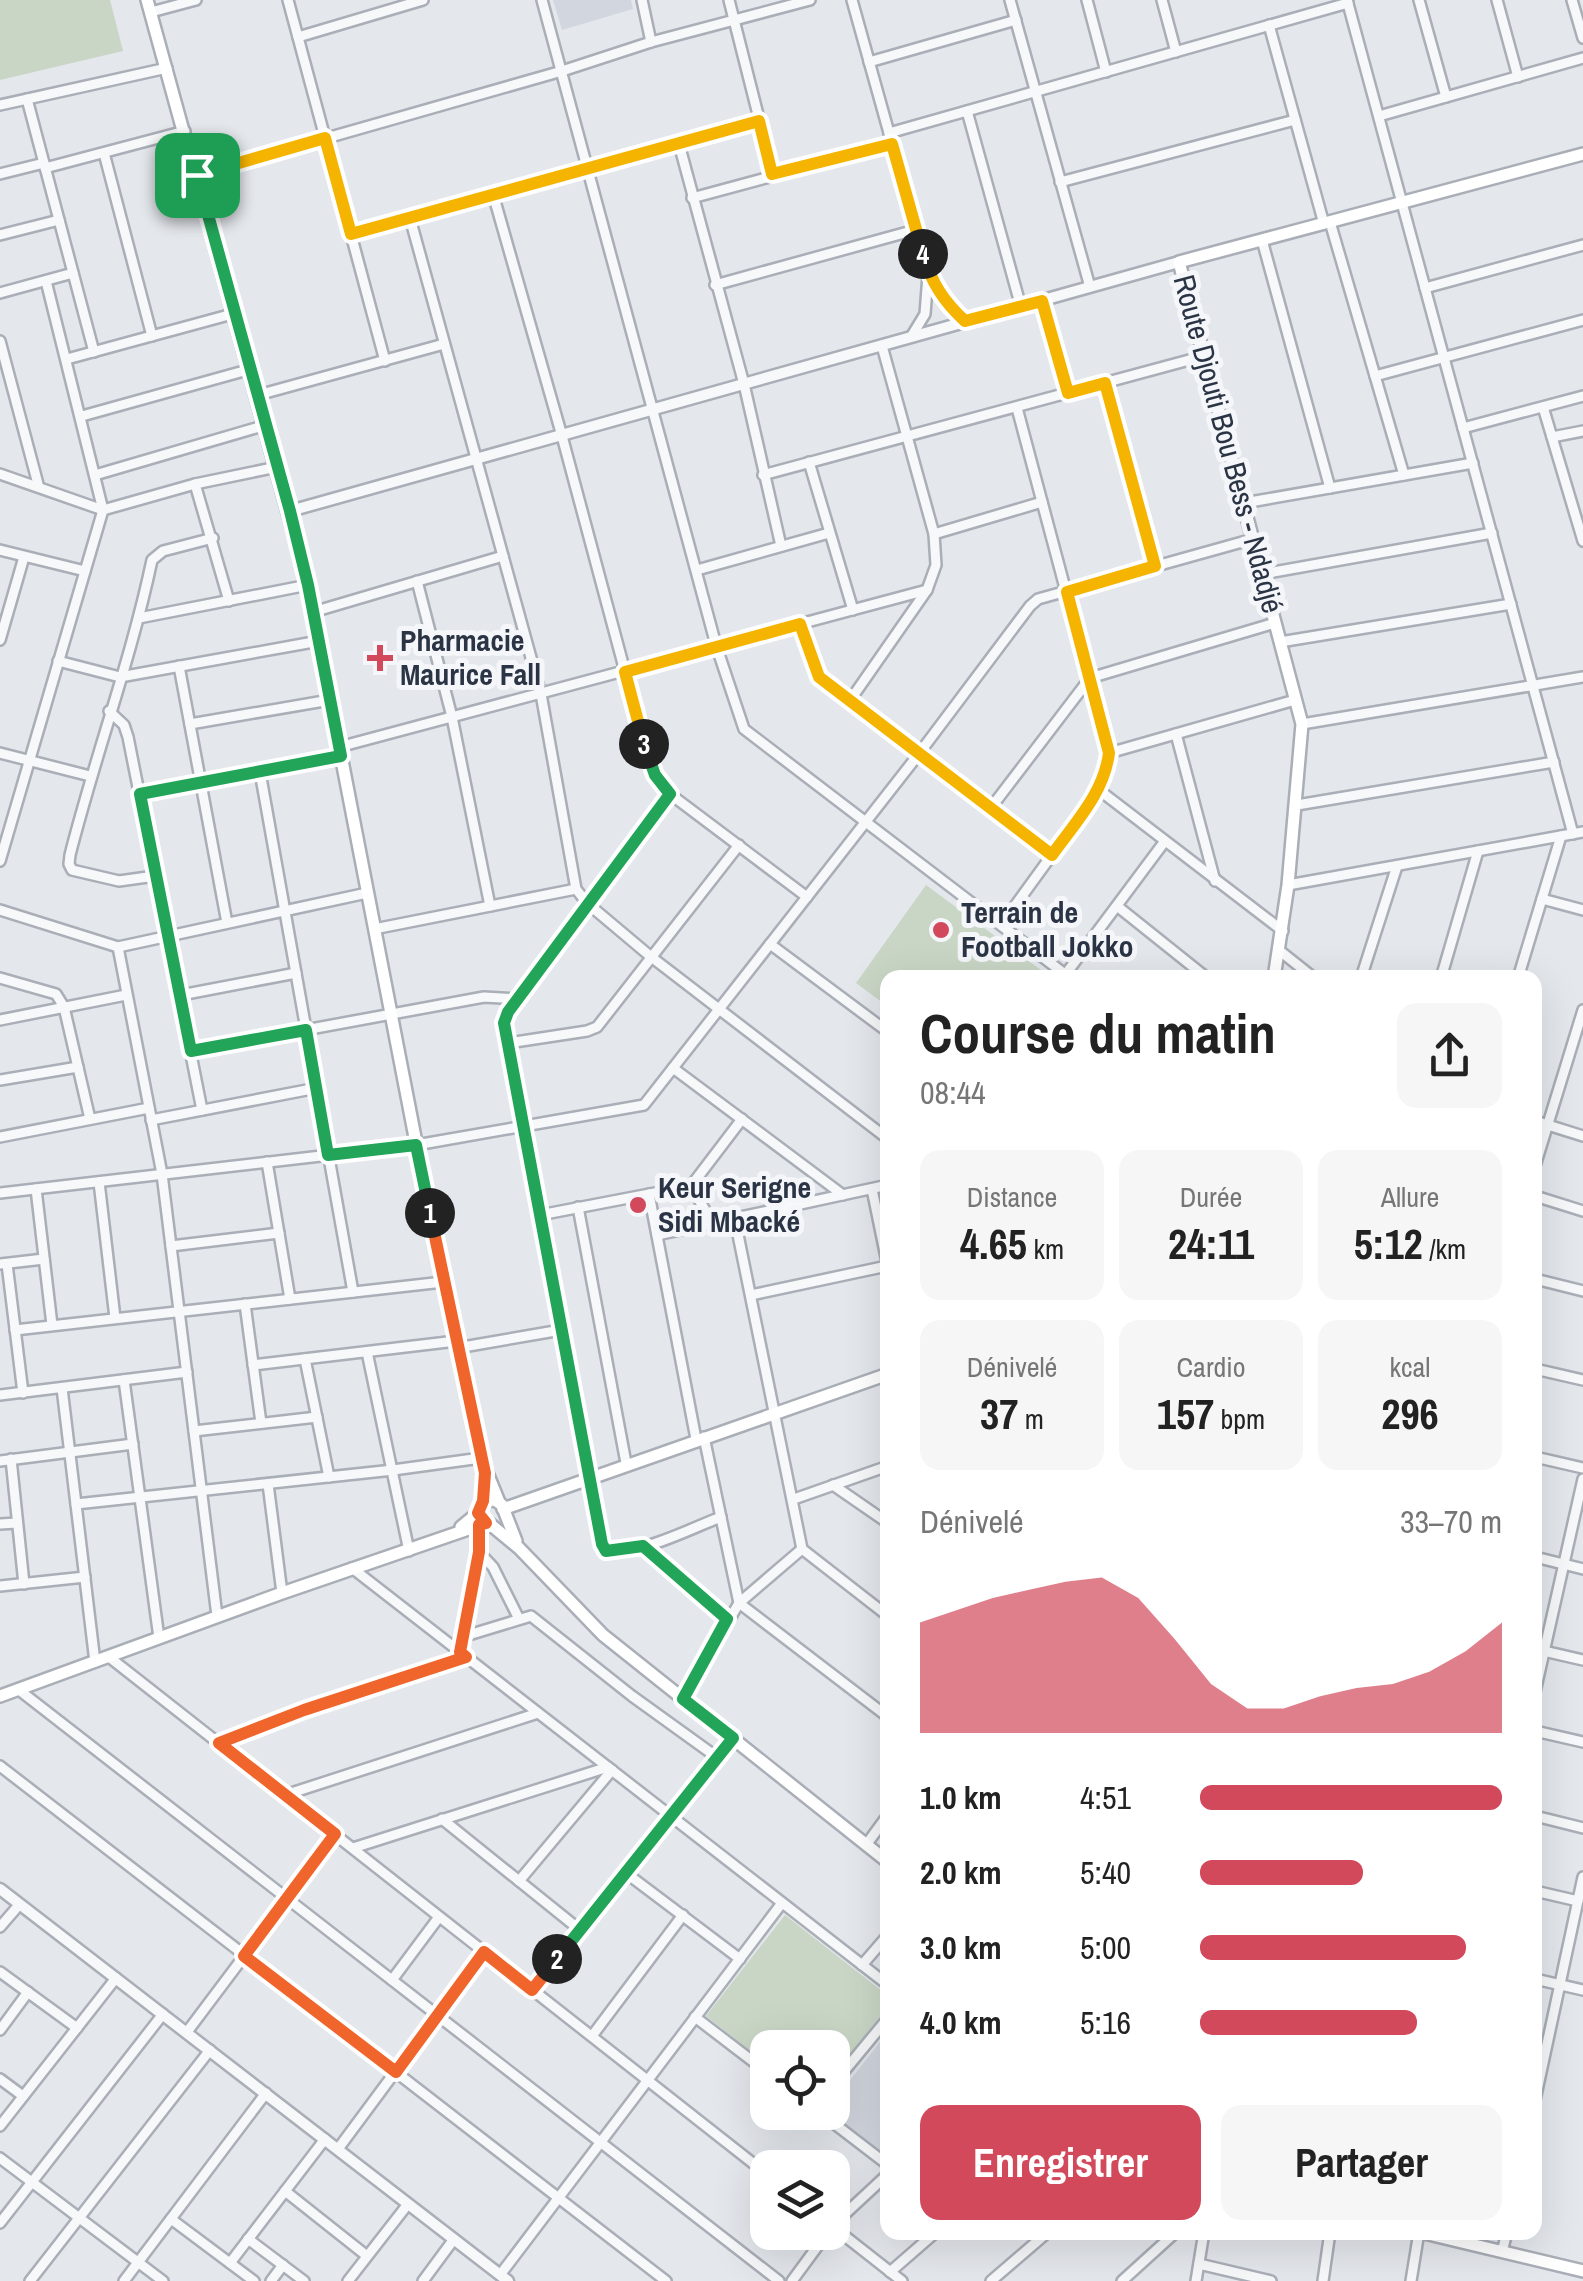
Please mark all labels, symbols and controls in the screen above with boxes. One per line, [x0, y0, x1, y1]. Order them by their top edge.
pin [155, 133, 240, 218]
icon: arrive [170, 148, 225, 203]
pin: 4 [898, 229, 948, 279]
text: 4 [917, 235, 929, 273]
street label: Route Djouti Bou Bess - Ndadjé [1165, 270, 1293, 617]
place label: Pharmacie Maurice Fall [400, 620, 541, 694]
marker: Pharmacie Maurice Fall [369, 647, 391, 669]
pin: 3 [619, 719, 669, 769]
text: 3 [638, 725, 650, 763]
place label: Terrain de Football Jokko [961, 892, 1133, 966]
marker: Terrain de Football Jokko [930, 919, 952, 941]
text: Course du matin [920, 996, 1276, 1070]
button: share [1397, 1003, 1502, 1108]
text: 08:44 [920, 1071, 986, 1114]
place label: Keur Serigne Sidi Mbacké [658, 1167, 811, 1241]
text: Distance [967, 1178, 1057, 1216]
text: Durée [1180, 1178, 1242, 1216]
text: Allure [1381, 1178, 1439, 1216]
pin: 1 [405, 1188, 455, 1238]
text: 1 [424, 1194, 436, 1232]
marker: Keur Serigne Sidi Mbacké [627, 1194, 649, 1216]
text: 4.65 [960, 1216, 1027, 1272]
text: 24:11 [1168, 1216, 1254, 1272]
text: 5:12 [1354, 1216, 1423, 1272]
text: km [1027, 1230, 1064, 1268]
text: /km [1423, 1230, 1466, 1268]
text: Dénivelé [967, 1348, 1057, 1386]
text: Cardio [1177, 1348, 1245, 1386]
text: kcal [1390, 1348, 1430, 1386]
text: 37 [980, 1386, 1018, 1442]
text: 157 [1157, 1386, 1214, 1442]
text: 296 [1381, 1386, 1439, 1442]
text: m [1018, 1400, 1044, 1438]
text: bpm [1214, 1400, 1265, 1438]
text: Dénivelé [920, 1500, 1024, 1543]
text: 33–70 m [1400, 1500, 1502, 1543]
text: 1.0 km [920, 1776, 1002, 1819]
text: 4:51 [1080, 1776, 1131, 1819]
text: 2.0 km [920, 1851, 1002, 1894]
text: 5:40 [1080, 1851, 1131, 1894]
text: 3.0 km [920, 1926, 1002, 1969]
text: 5:00 [1080, 1926, 1131, 1969]
pin: 2 [532, 1934, 582, 1984]
text: 2 [551, 1940, 563, 1978]
text: 4.0 km [920, 2001, 1002, 2044]
text: 5:16 [1080, 2001, 1131, 2044]
map controls [750, 2030, 850, 2250]
button: locate [750, 2030, 850, 2130]
button: Enregistrer [920, 2105, 1201, 2220]
button: Partager [1221, 2105, 1502, 2220]
button: layers [750, 2150, 850, 2250]

